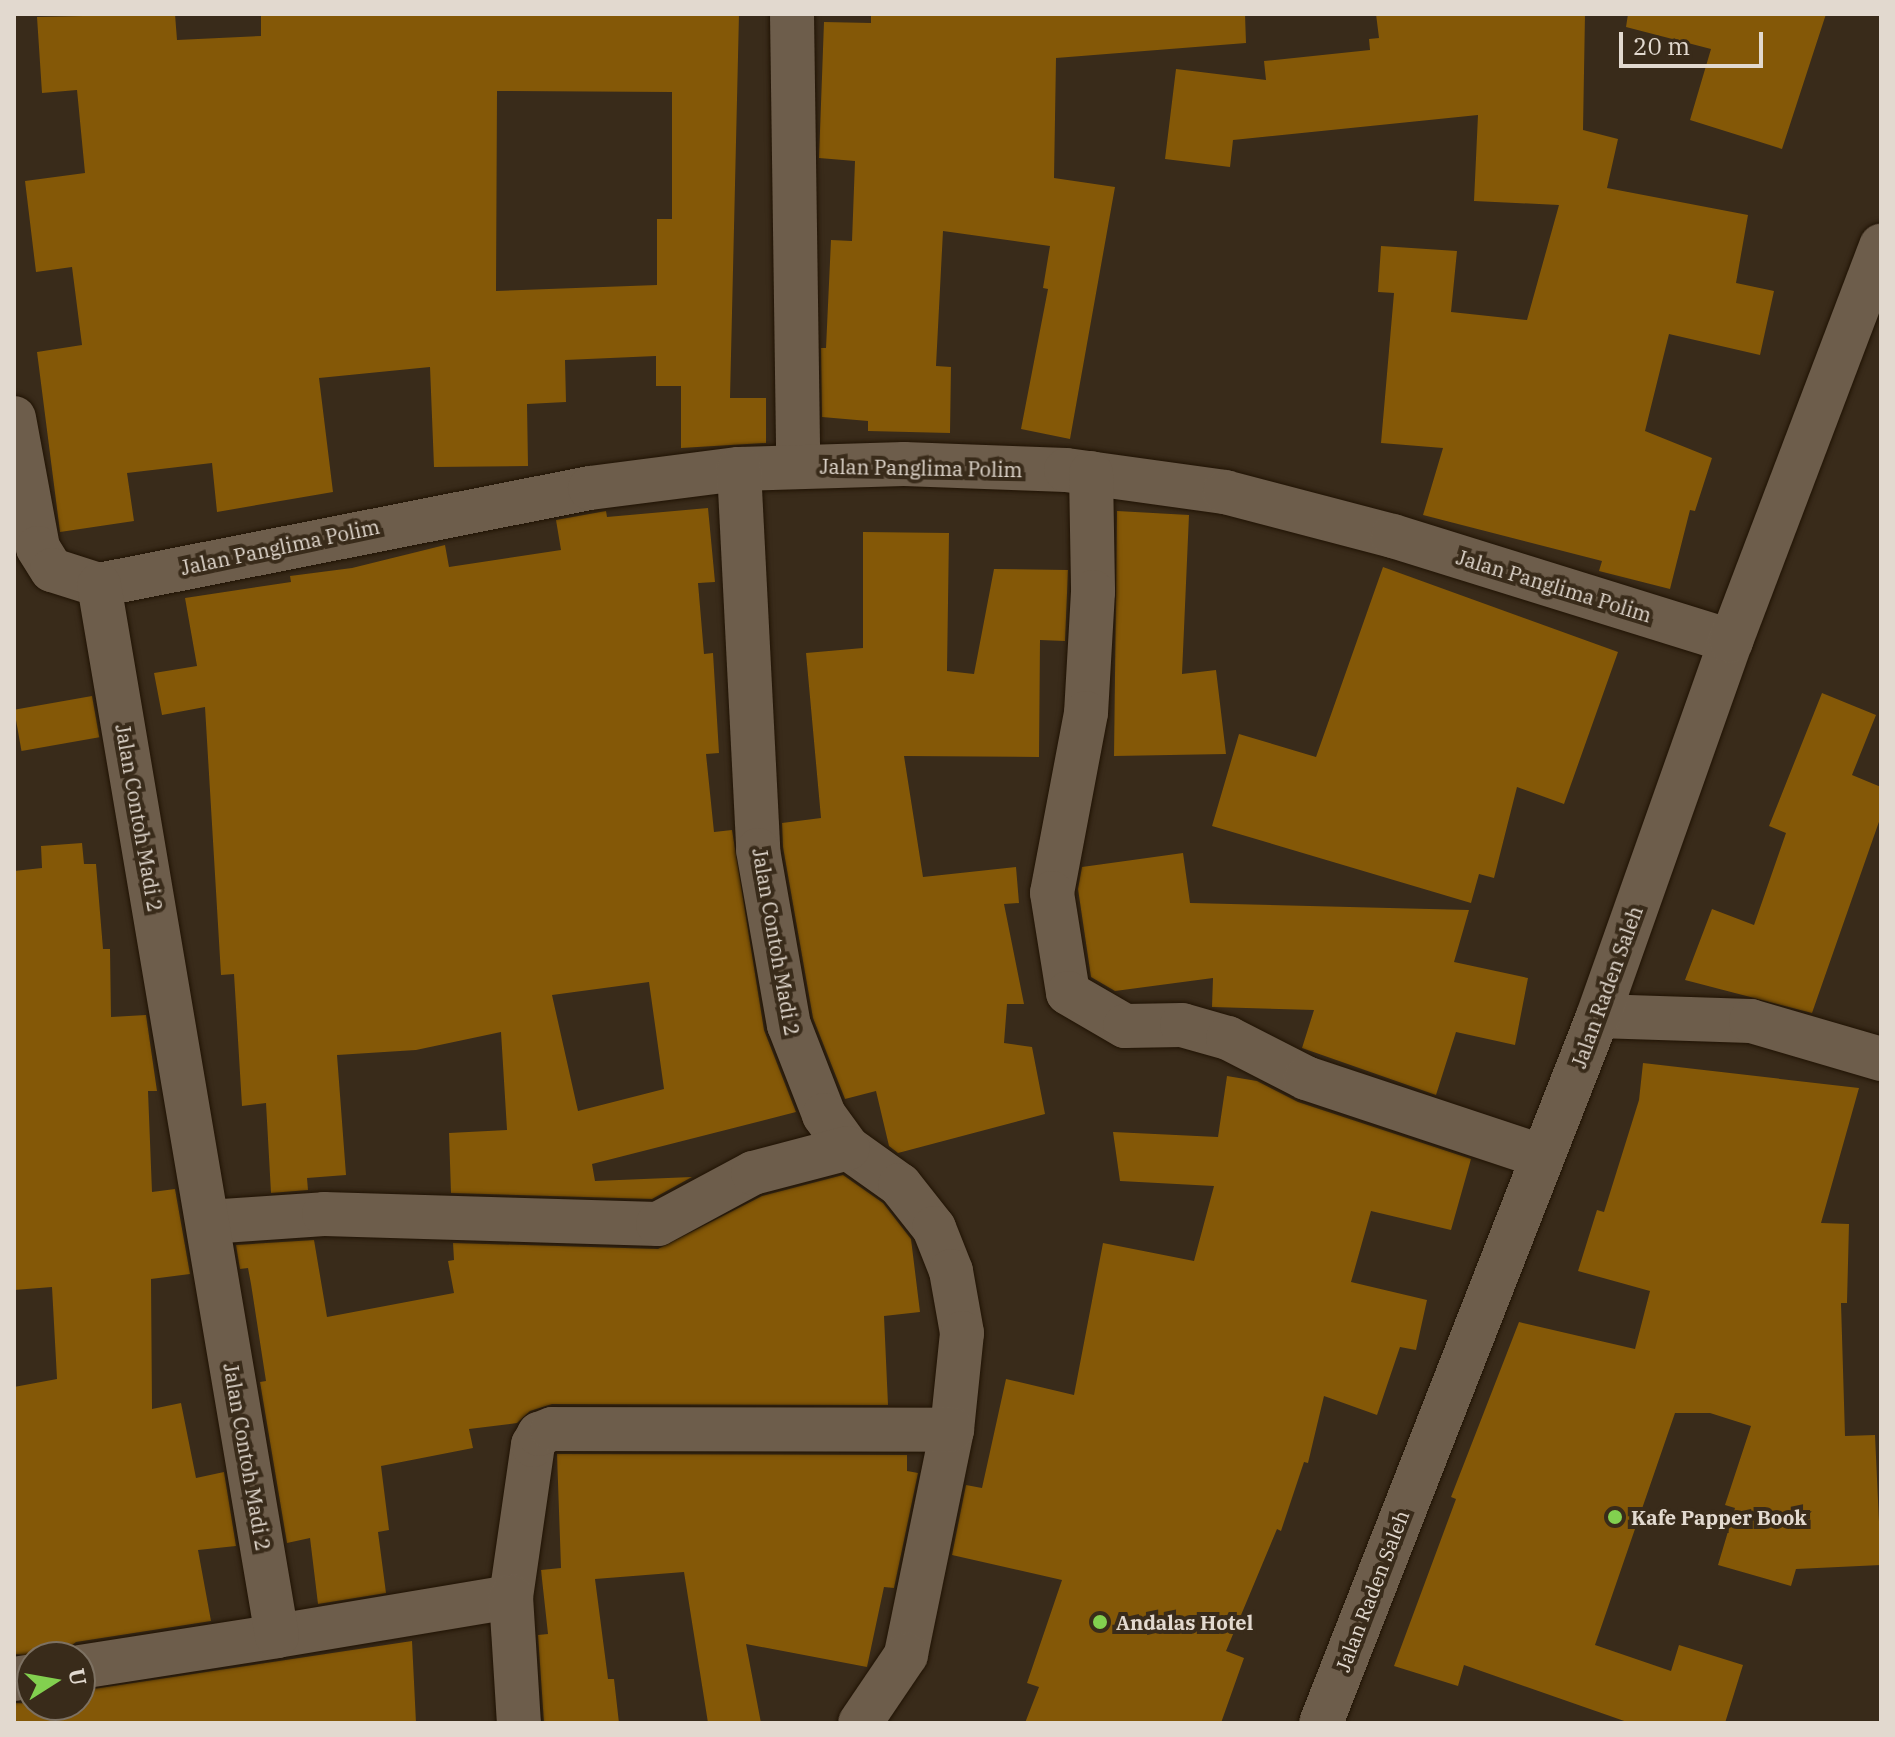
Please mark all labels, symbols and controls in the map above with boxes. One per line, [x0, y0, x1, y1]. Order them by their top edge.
scale bar [1623, 16, 1767, 66]
text: 20 m [1633, 30, 1690, 62]
street label: Jalan Panglima Polim [819, 454, 1023, 482]
street label: Jalan Panglima Polim [178, 514, 382, 580]
street label: Jalan Panglima Polim [1454, 545, 1654, 627]
street label: Jalan Contoh Madi 2 [111, 722, 167, 914]
street label: Jalan Contoh Madi 2 [748, 846, 804, 1038]
street label: Jalan Raden Saleh [1567, 903, 1647, 1071]
street label: Jalan Contoh Madi 2 [219, 1361, 275, 1553]
place label: Kafe Papper Book [1631, 1505, 1807, 1529]
street label: Jalan Raden Saleh [1330, 1507, 1414, 1675]
marker: Kafe Papper Book [1606, 1508, 1624, 1526]
place label: Andalas Hotel [1116, 1610, 1253, 1634]
marker: Andalas Hotel [1091, 1613, 1109, 1631]
north arrow [16, 1641, 96, 1721]
text: U [62, 1666, 94, 1688]

